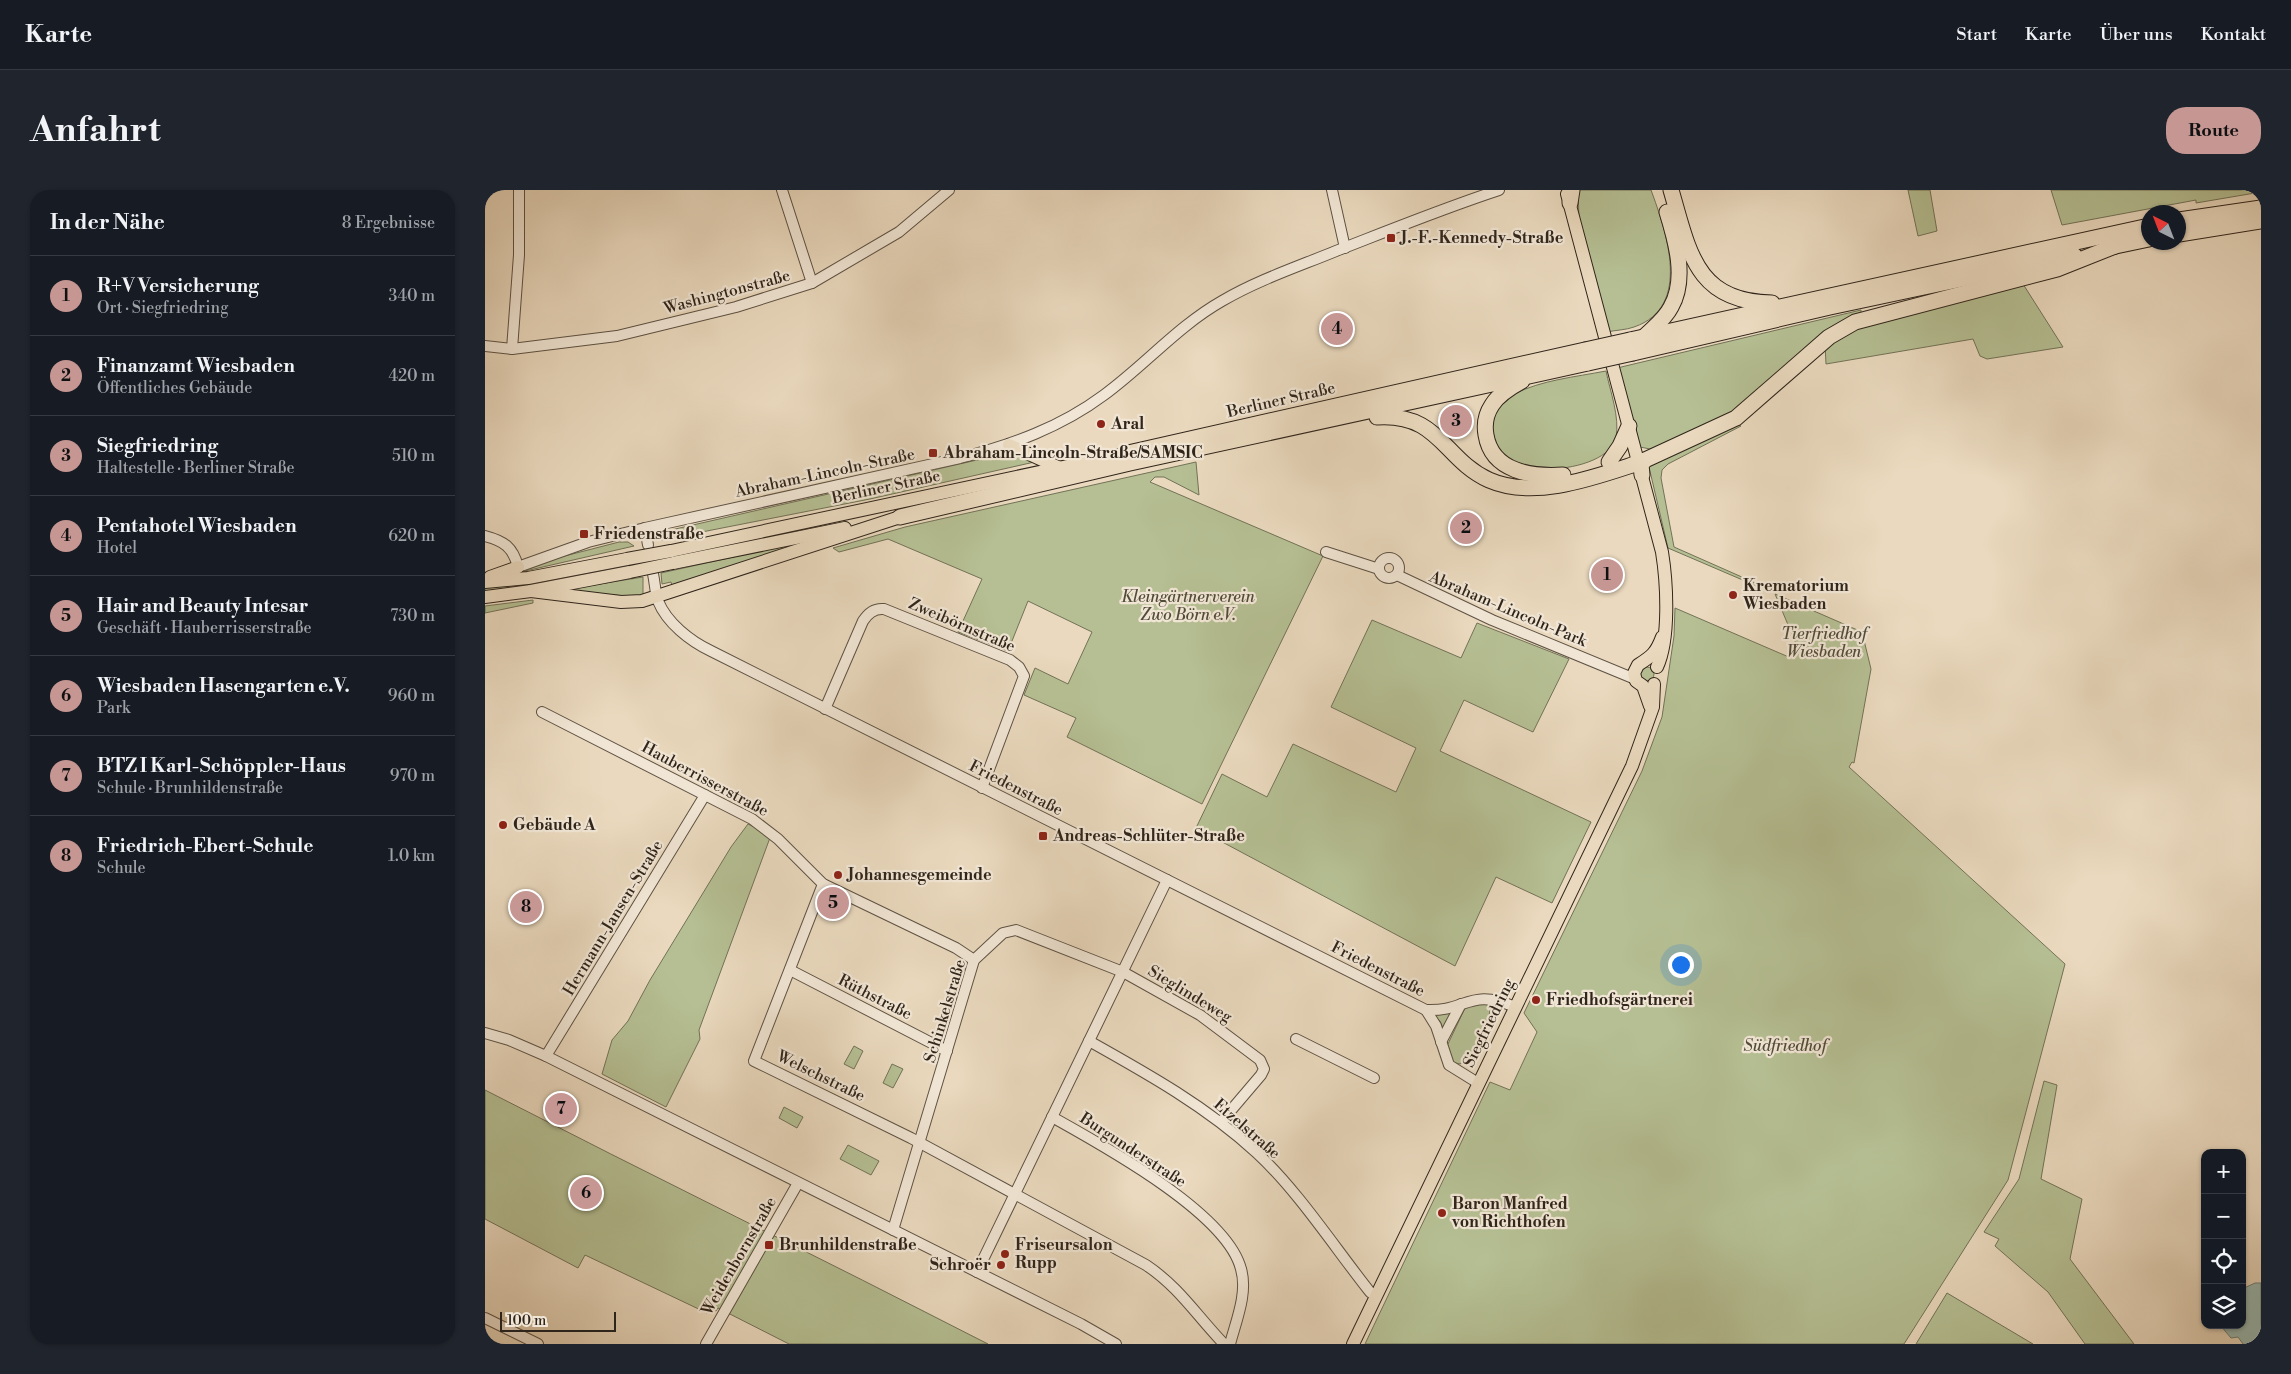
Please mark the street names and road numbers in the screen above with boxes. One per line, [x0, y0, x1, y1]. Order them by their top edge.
street label: Washingtonstraße [661, 266, 792, 319]
street label: Berliner Straße [1224, 378, 1337, 422]
street label: Abraham-Lincoln-Straße [732, 444, 917, 502]
street label: Berliner Straße [829, 466, 942, 508]
street label: Abraham-Lincoln-Park [1425, 566, 1591, 652]
street label: Zweibörnstraße [906, 594, 1018, 656]
street label: Hauberrisserstraße [638, 737, 772, 821]
street label: Friedenstraße [966, 756, 1066, 820]
street label: Hermann-Jansen-Straße [559, 837, 667, 999]
street label: Friedenstraße [1328, 937, 1428, 1001]
street label: Schinkelstraße [920, 957, 970, 1065]
street label: Sieglindeweg [1144, 961, 1236, 1027]
street label: Rüthstraße [835, 970, 915, 1024]
street label: Siegfriedring [1459, 975, 1519, 1071]
street label: Welschstraße [773, 1046, 868, 1106]
street label: Etzelstraße [1209, 1095, 1285, 1163]
street label: Burgunderstraße [1075, 1108, 1190, 1192]
street label: Weidenbornstraße [697, 1193, 781, 1320]

